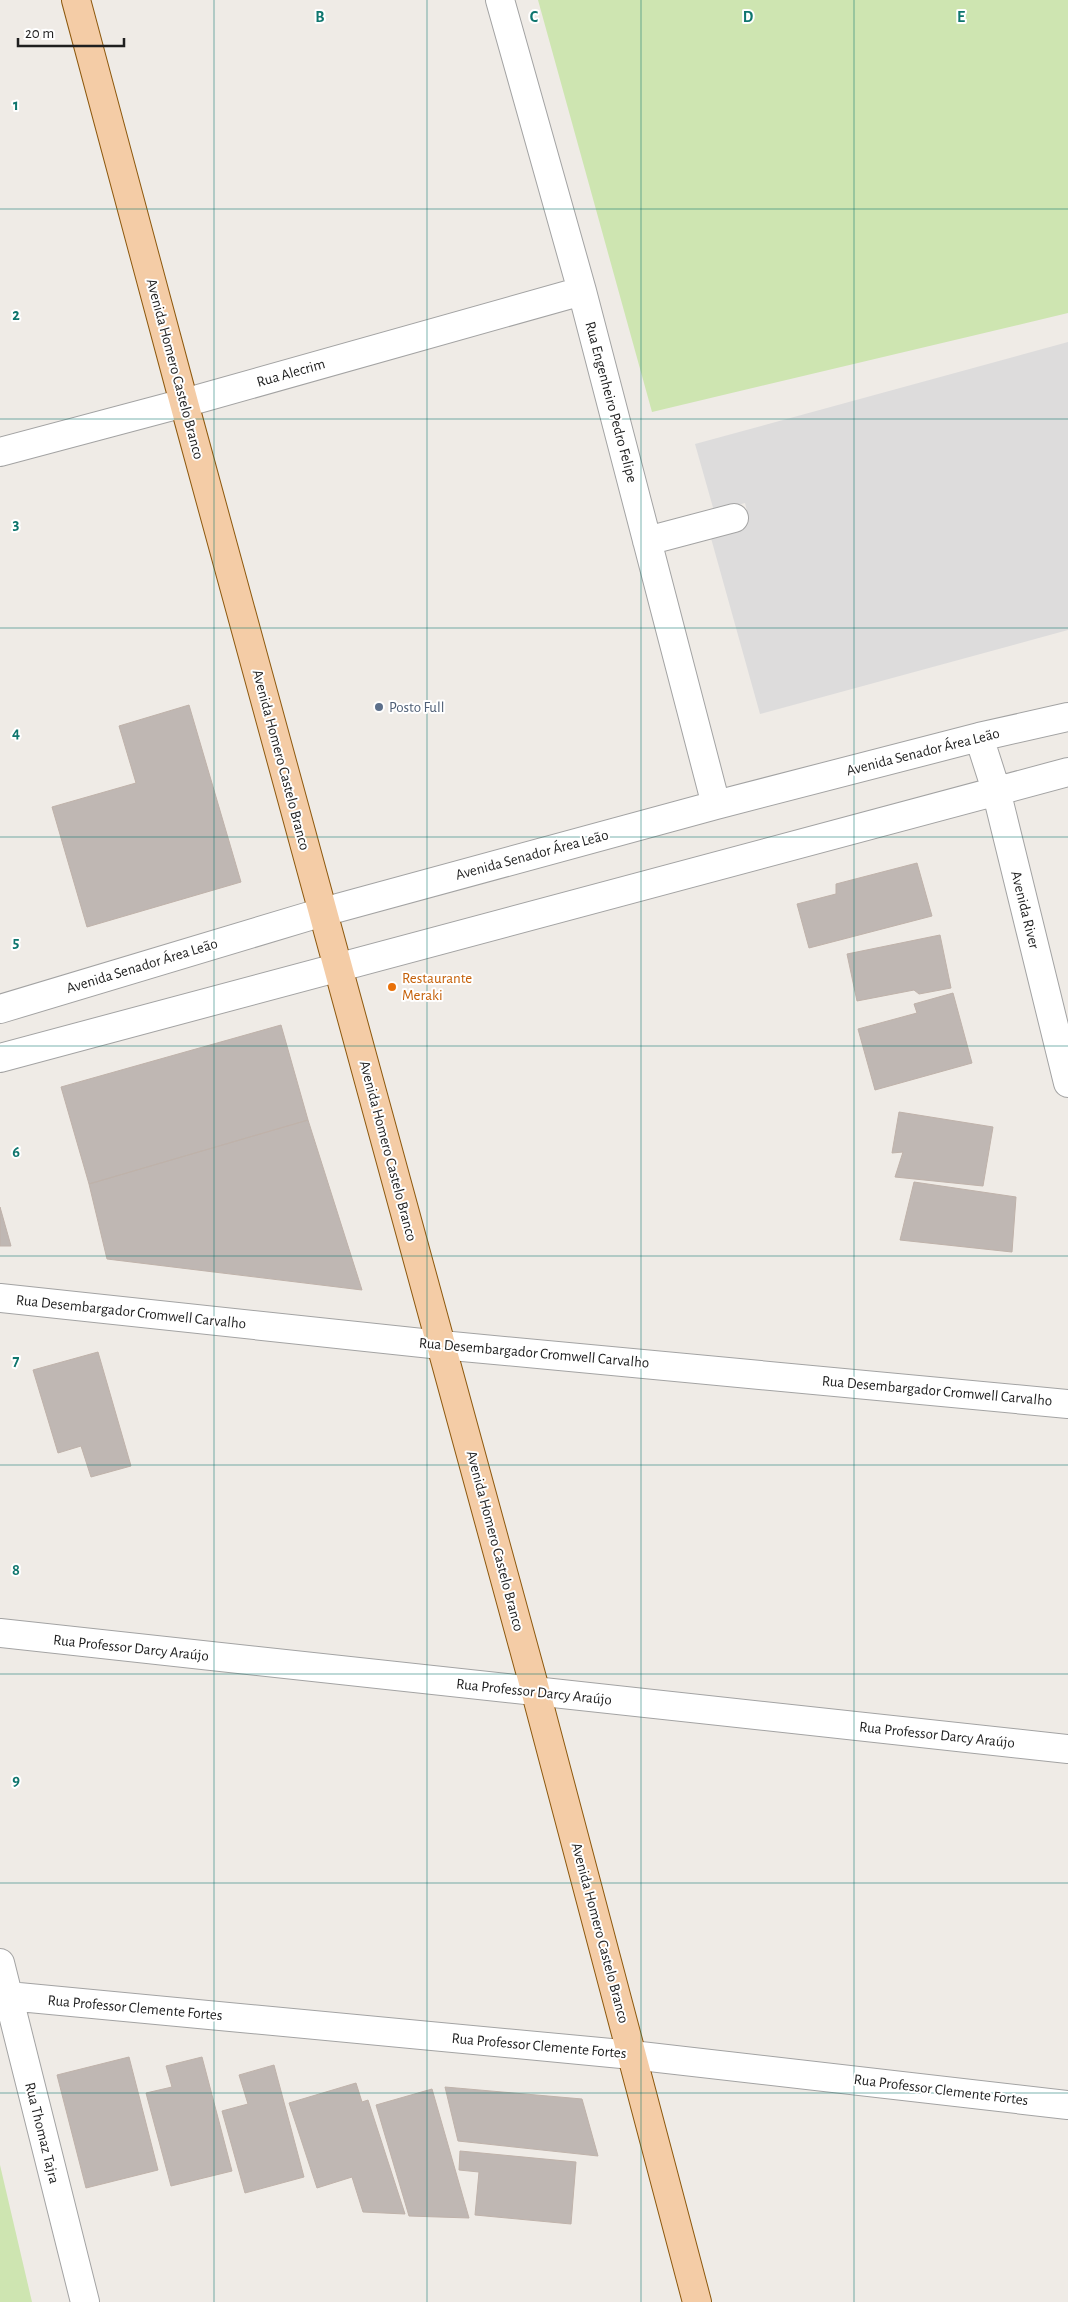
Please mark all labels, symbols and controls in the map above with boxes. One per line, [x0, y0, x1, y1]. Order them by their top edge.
text: B [315, 9, 325, 25]
text: C [530, 9, 539, 25]
text: D [743, 9, 754, 25]
text: E [957, 9, 965, 25]
scale bar [18, 15, 124, 47]
text: 20 m [25, 26, 54, 41]
text: 1 [13, 97, 19, 113]
street label: Avenida Homero Castelo Branco [144, 277, 206, 461]
text: 2 [12, 307, 20, 323]
street label: Rua Engenheiro Pedro Felipe [582, 320, 640, 484]
street label: Rua Alecrim [255, 356, 327, 390]
text: 3 [13, 516, 20, 532]
street label: Avenida Homero Castelo Branco [250, 668, 312, 852]
place label: Posto Full [389, 700, 444, 715]
marker: Posto Full [373, 701, 385, 713]
street label: Avenida Senador Área Leão [844, 724, 1001, 778]
text: 4 [12, 725, 20, 741]
street label: Avenida Senador Área Leão [453, 825, 610, 883]
street label: Avenida River [1008, 869, 1042, 951]
text: 5 [13, 934, 20, 950]
street label: Avenida Senador Área Leão [64, 934, 220, 996]
place label: Restaurante Meraki [402, 971, 472, 1003]
marker: Restaurante Meraki [386, 981, 398, 993]
street label: Avenida Homero Castelo Branco [357, 1059, 419, 1243]
text: 6 [12, 1144, 20, 1160]
street label: Rua Desembargador Cromwell Carvalho [15, 1292, 247, 1332]
street label: Rua Desembargador Cromwell Carvalho [418, 1335, 650, 1371]
text: 7 [13, 1353, 20, 1369]
street label: Rua Desembargador Cromwell Carvalho [821, 1373, 1053, 1409]
street label: Avenida Homero Castelo Branco [464, 1449, 526, 1633]
text: 8 [12, 1562, 20, 1578]
street label: Rua Professor Darcy Araújo [52, 1632, 210, 1664]
street label: Rua Professor Darcy Araújo [455, 1676, 613, 1708]
street label: Rua Professor Darcy Araújo [858, 1719, 1016, 1751]
text: 9 [12, 1772, 20, 1788]
street label: Avenida Homero Castelo Branco [569, 1841, 631, 2025]
street label: Rua Professor Clemente Fortes [47, 1993, 223, 2023]
street label: Rua Professor Clemente Fortes [451, 2031, 627, 2061]
street label: Rua Professor Clemente Fortes [853, 2072, 1029, 2108]
street label: Rua Thomaz Tajra [22, 2081, 62, 2185]

